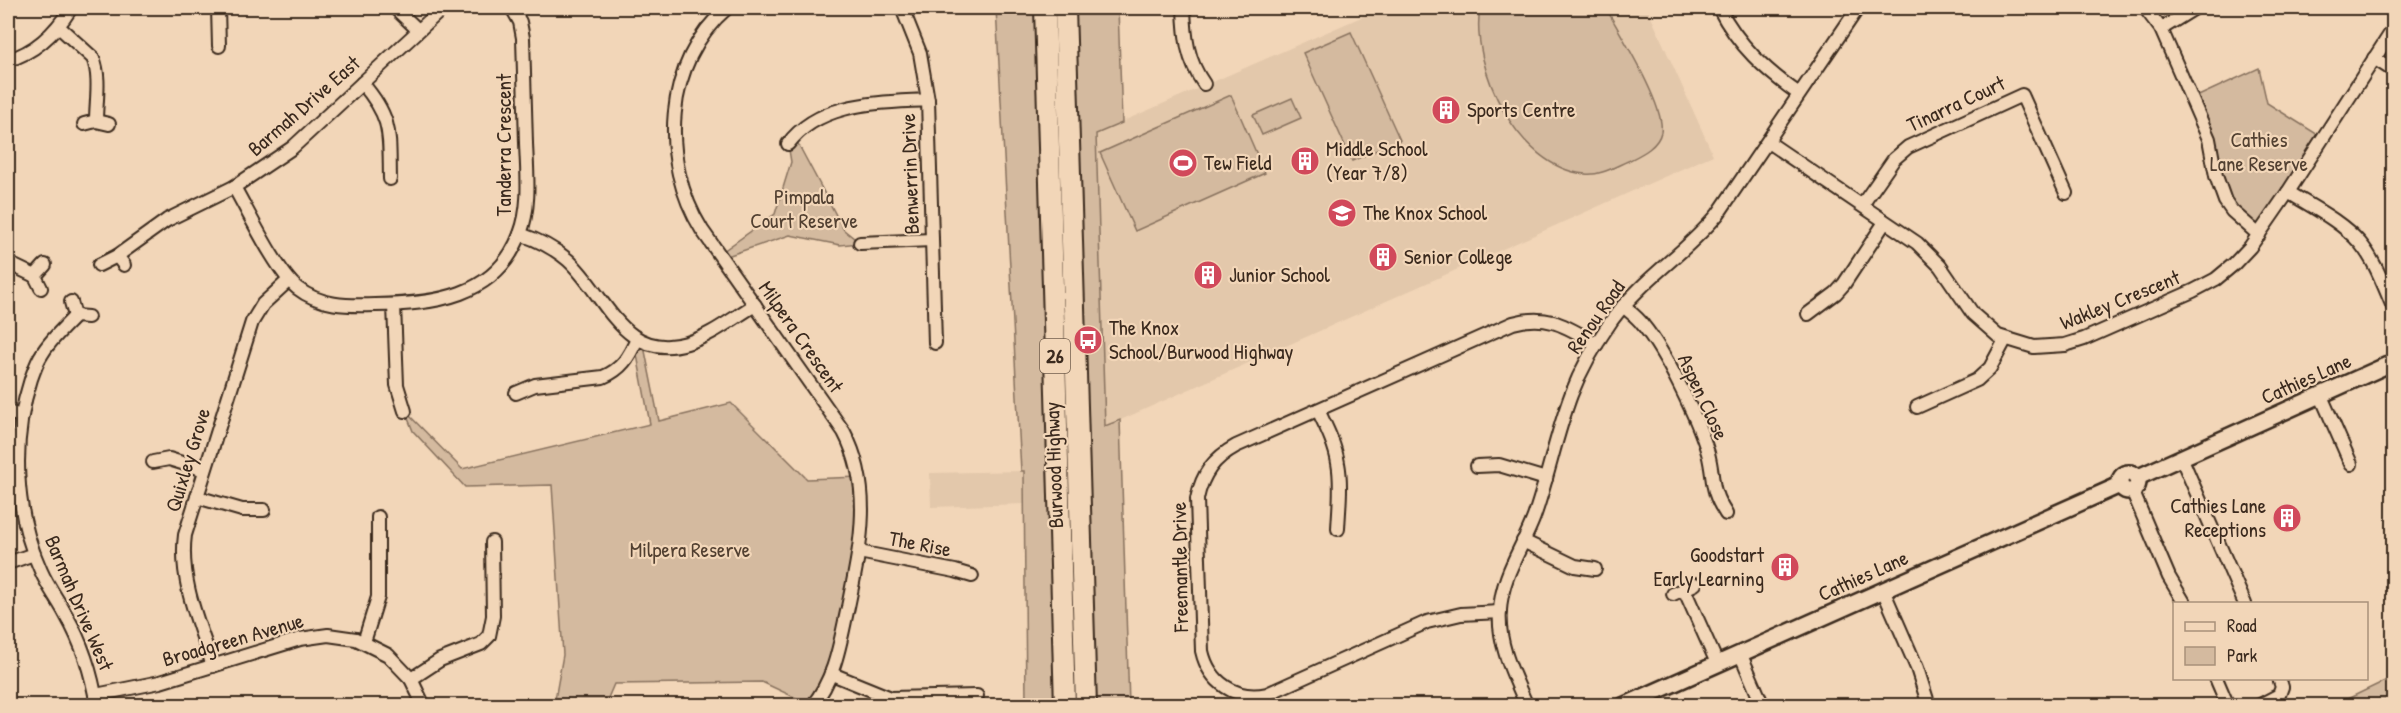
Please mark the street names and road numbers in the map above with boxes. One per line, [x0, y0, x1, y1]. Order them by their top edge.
street label: Barmah Drive East [241, 48, 367, 163]
street label: Tinarra Court [1902, 68, 2010, 139]
street label: Tanderra Crescent [489, 73, 518, 216]
street label: Benwerrin Drive [893, 113, 926, 235]
street label: Wakley Crescent [2056, 262, 2185, 337]
street label: Renou Road [1560, 274, 1631, 359]
street label: Milpera Crescent [752, 275, 851, 399]
road number: 26 [1040, 339, 1070, 373]
street label: Cathies Lane [2256, 346, 2355, 411]
street label: Aspen Close [1671, 349, 1736, 445]
street label: Burwood Highway [1037, 401, 1070, 529]
street label: Quixley Grove [158, 404, 217, 515]
street label: Freemantle Drive [1164, 502, 1195, 633]
street label: The Rise [887, 523, 954, 564]
street label: Barmah Drive West [38, 531, 121, 675]
street label: Cathies Lane [1813, 543, 1912, 608]
street label: Broadgreen Avenue [159, 606, 307, 673]

